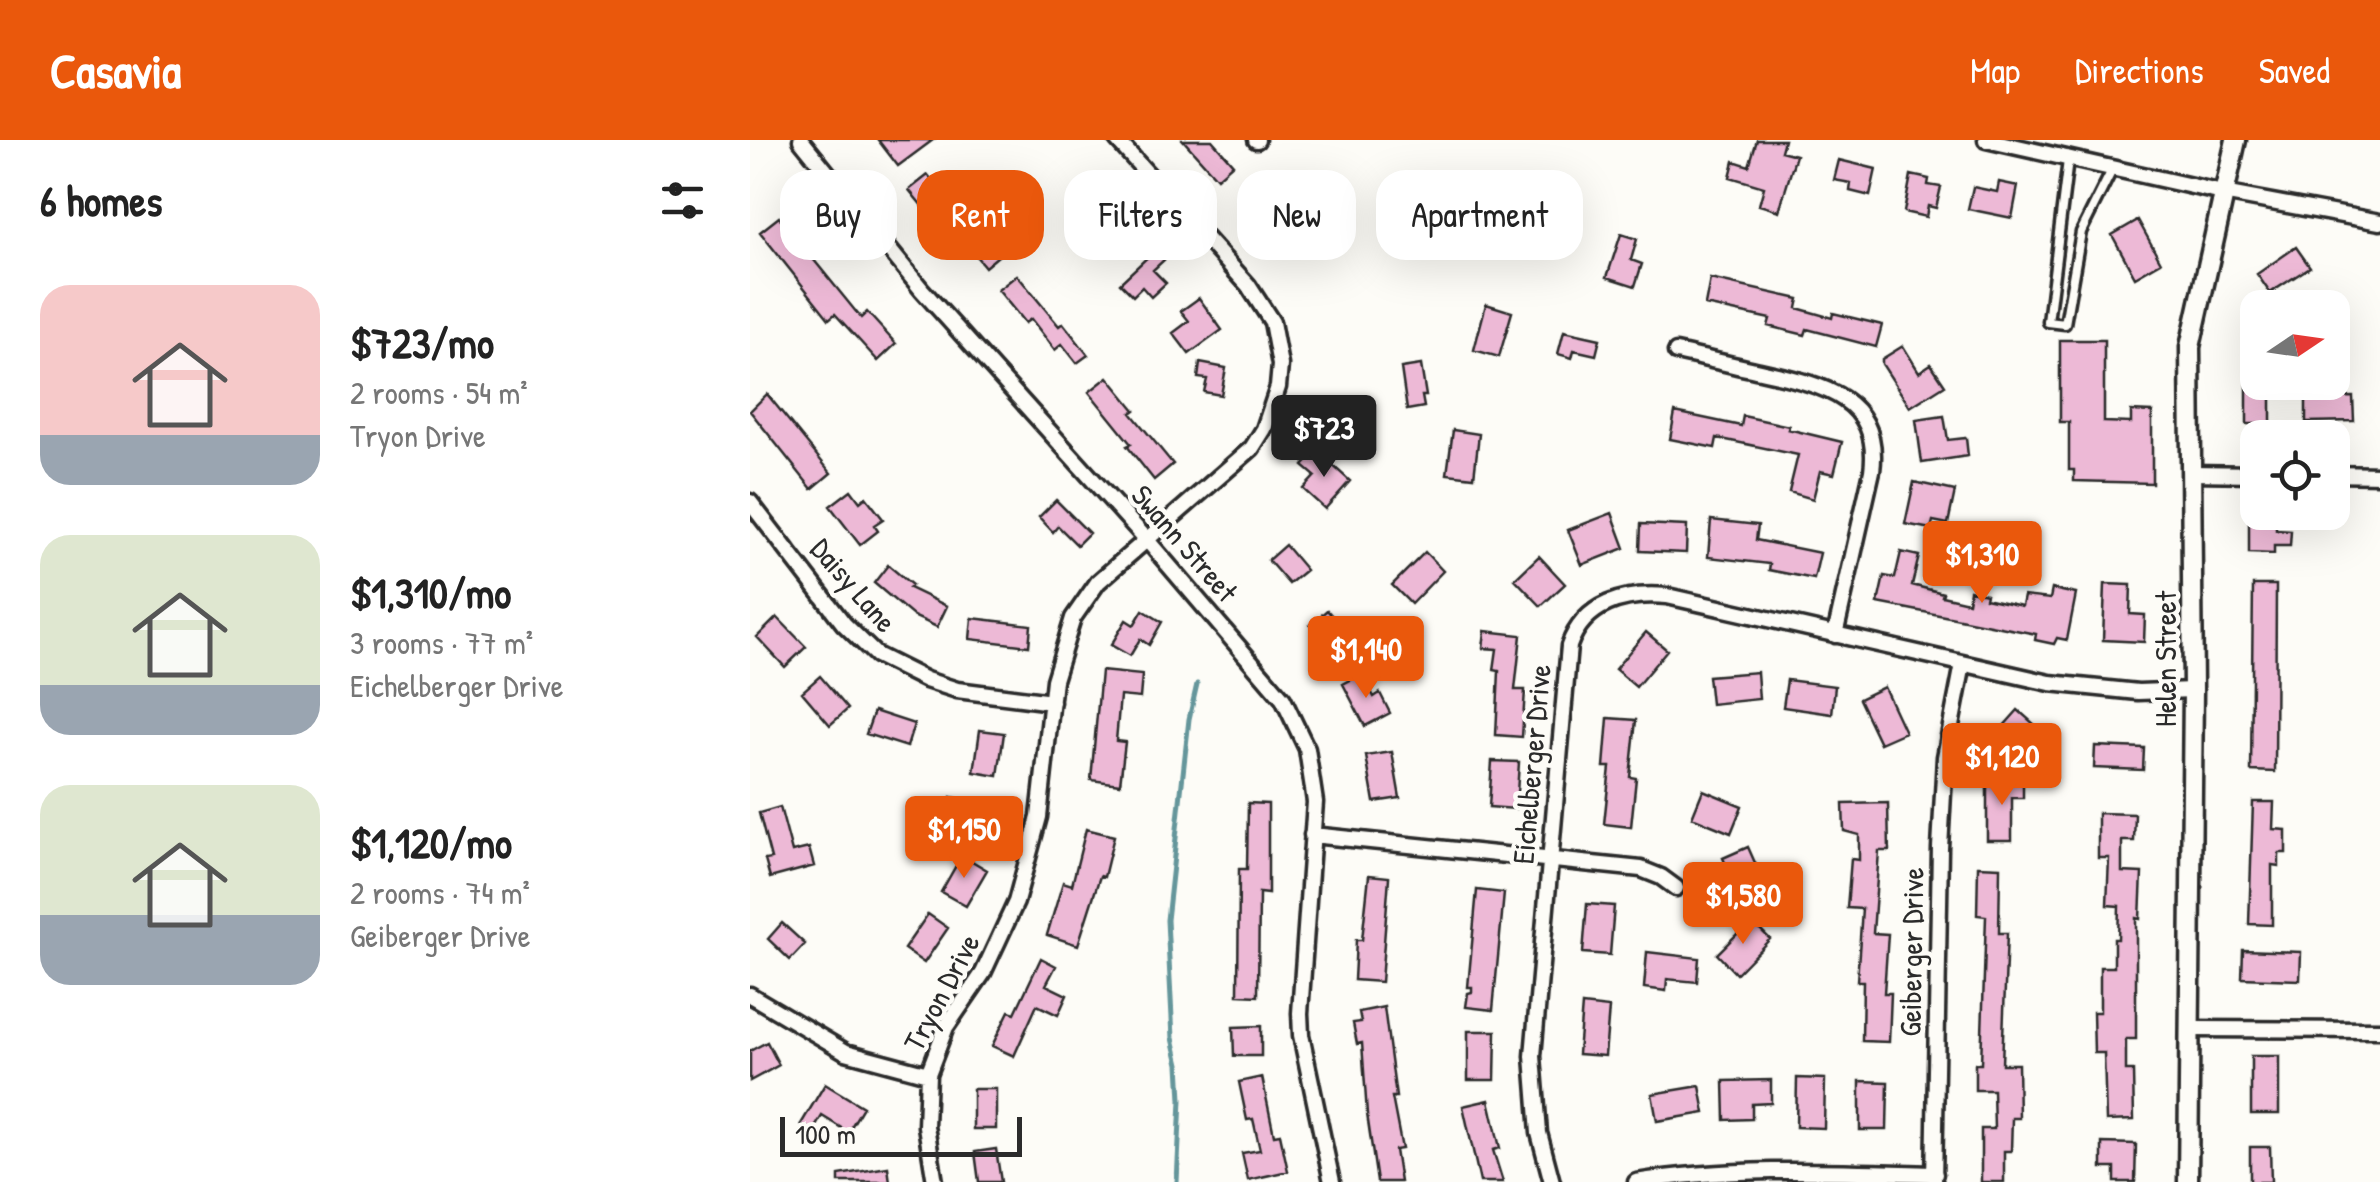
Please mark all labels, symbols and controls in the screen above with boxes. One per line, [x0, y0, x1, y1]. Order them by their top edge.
text: Casavia [50, 38, 181, 103]
text: Map [1970, 47, 2020, 94]
text: Directions [2075, 47, 2204, 94]
text: Saved [2259, 47, 2330, 94]
chip: Buy [780, 170, 897, 260]
chip: Rent [917, 170, 1044, 260]
chip: Filters [1064, 170, 1217, 260]
chip: New [1237, 170, 1356, 260]
chip: Apartment [1376, 170, 1583, 260]
text: 6 homes [40, 172, 162, 229]
icon: filters [655, 173, 710, 228]
north arrow [2240, 290, 2350, 400]
map controls [2240, 290, 2350, 530]
text: $723/mo [350, 314, 494, 371]
icon: home [120, 325, 240, 445]
text: 2 rooms · 54 m² [350, 371, 528, 414]
pin: $723 [1265, 395, 1383, 480]
text: $723 [1293, 406, 1355, 449]
text: Tryon Drive [350, 414, 486, 457]
button: locate [2240, 420, 2350, 530]
street label: Swann Street [1123, 476, 1248, 611]
pin: $1,310 [1901, 521, 2063, 606]
street label: Daisy Lane [802, 530, 906, 641]
text: $1,310 [1945, 532, 2019, 575]
text: $1,310/mo [350, 564, 511, 621]
icon: home [120, 575, 240, 695]
street label: Helen Street [2145, 590, 2185, 727]
pin: $1,140 [1285, 616, 1447, 701]
text: 3 rooms · 77 m² [350, 621, 533, 664]
text: $1,140 [1330, 627, 1402, 670]
street label: Eichelberger Drive [1502, 662, 1560, 865]
text: Eichelberger Drive [350, 664, 564, 707]
pin: $1,120 [1921, 723, 2083, 808]
text: $1,120 [1964, 734, 2040, 777]
pin: $1,150 [883, 796, 1045, 881]
text: $1,150 [927, 807, 1001, 850]
text: $1,120/mo [350, 814, 512, 871]
icon: home [120, 825, 240, 945]
pin: $1,580 [1662, 862, 1824, 947]
street label: Geiberger Drive [1890, 867, 1932, 1037]
text: 2 rooms · 74 m² [350, 871, 530, 914]
text: $1,580 [1705, 873, 1781, 916]
text: Geiberger Drive [350, 914, 530, 957]
street label: Tryon Drive [893, 926, 989, 1058]
scale bar [780, 1112, 1022, 1156]
text: 100 m [795, 1115, 856, 1153]

